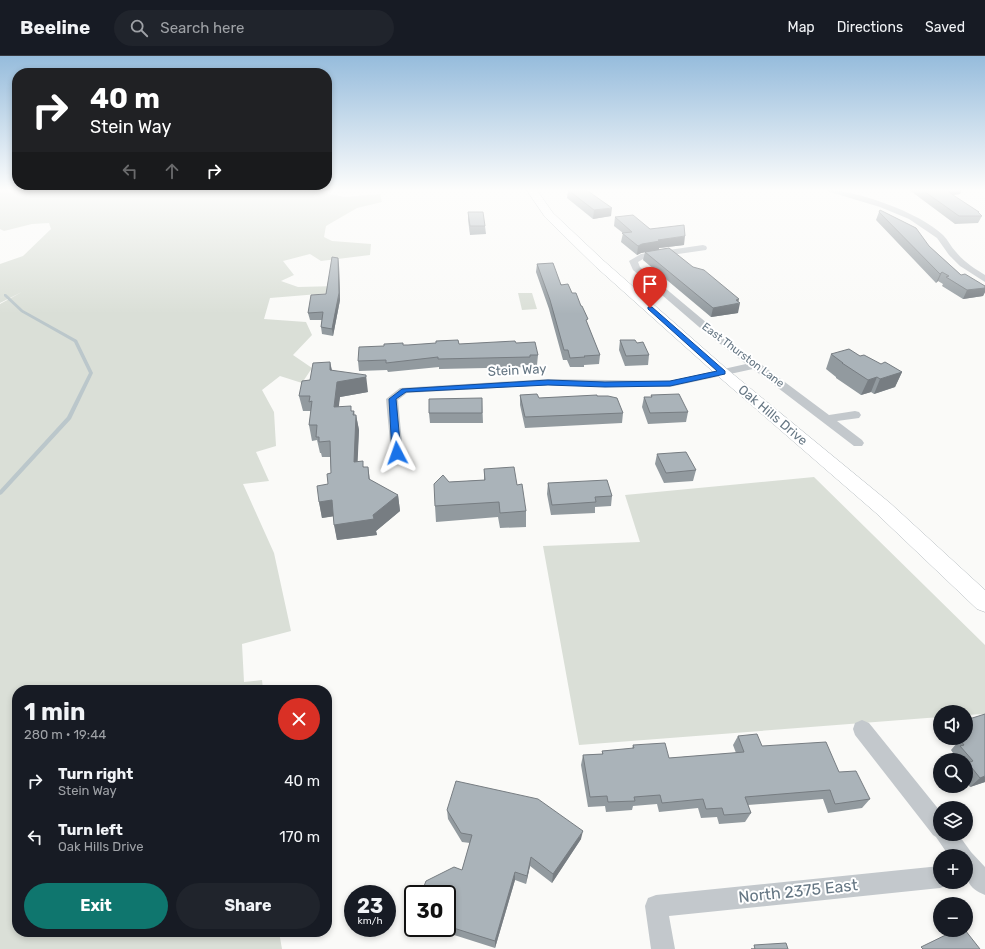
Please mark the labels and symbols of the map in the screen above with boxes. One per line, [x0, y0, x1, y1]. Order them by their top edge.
pin [633, 267, 667, 308]
street label: East Thurston Lane [699, 320, 787, 390]
street label: Stein Way [487, 361, 547, 379]
street label: Oak Hills Drive [735, 382, 811, 448]
position arrow [376, 432, 418, 474]
street label: North 2375 East [737, 875, 859, 907]
speed limit sign: 30 [404, 885, 456, 937]

